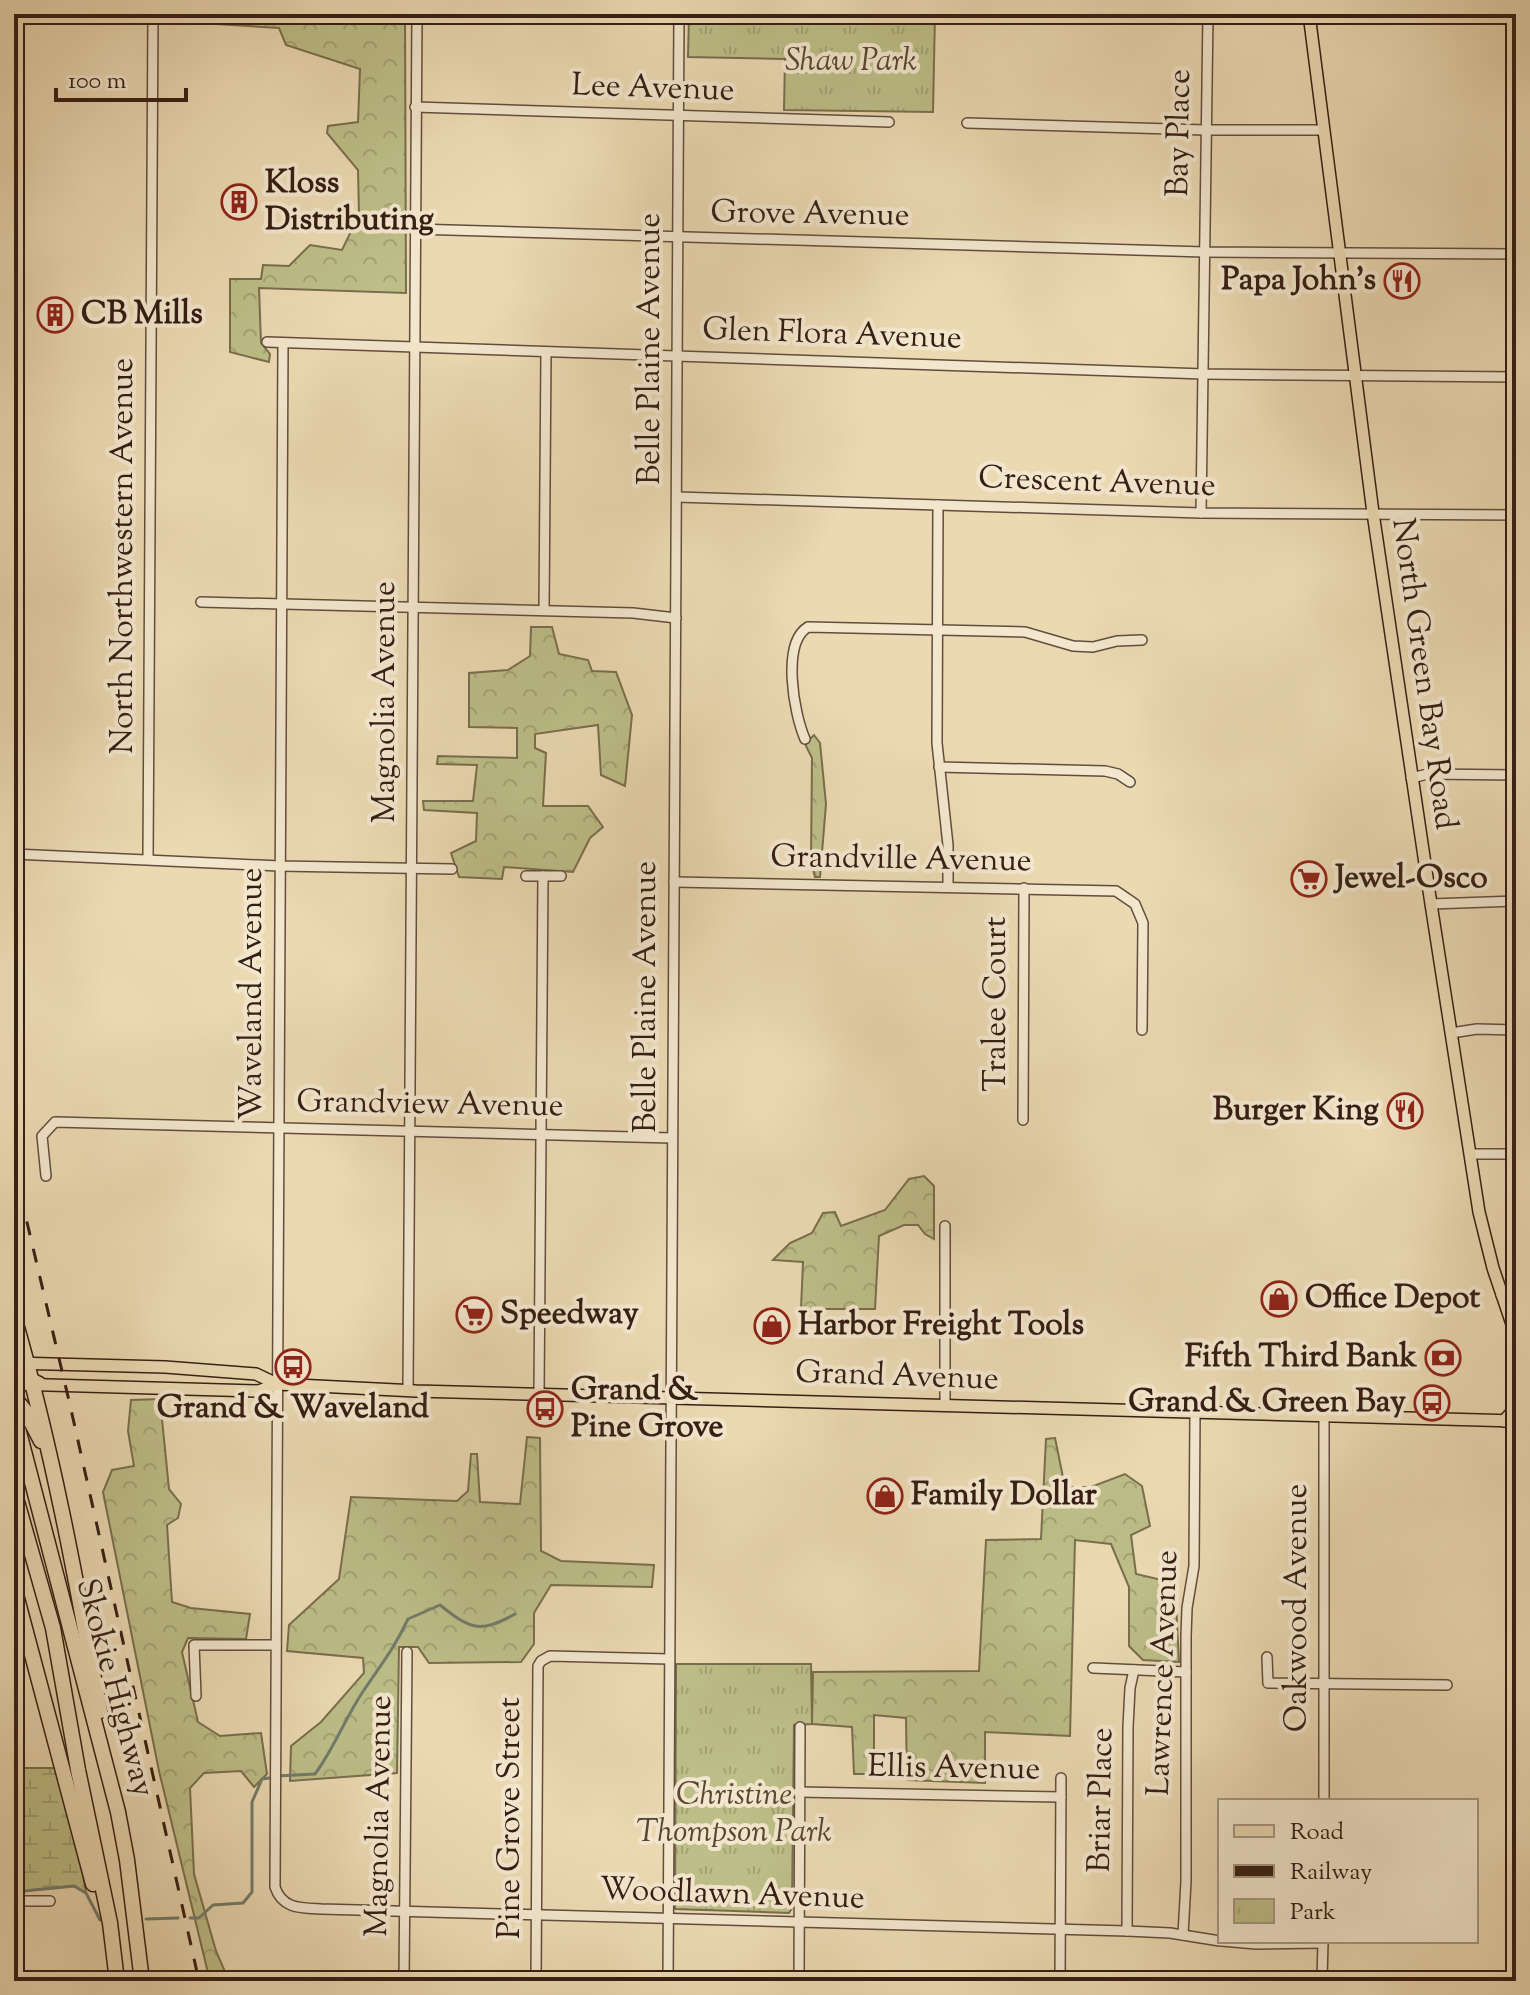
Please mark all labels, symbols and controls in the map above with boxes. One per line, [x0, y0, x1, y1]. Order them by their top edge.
park label: Shaw Park [785, 39, 917, 85]
scale bar [56, 52, 186, 102]
street label: Lee Avenue [571, 63, 735, 115]
text: 100 m [68, 65, 126, 99]
street label: Bay Place [1156, 69, 1204, 197]
place label: Kloss Distributing [265, 161, 434, 244]
building icon: Kloss Distributing [220, 183, 258, 221]
street label: Grove Avenue [710, 190, 910, 240]
street label: Belle Plaine Avenue [628, 213, 674, 485]
place label: Papa John's [1221, 258, 1376, 304]
restaurant icon: Papa John's [1383, 262, 1421, 300]
place label: CB Mills [81, 292, 203, 338]
building icon: CB Mills [36, 296, 74, 334]
street label: Glen Flora Avenue [701, 307, 963, 363]
street label: North Northwestern Avenue [101, 358, 147, 754]
street label: Crescent Avenue [978, 456, 1216, 510]
street label: North Green Bay Road [1378, 515, 1468, 833]
street label: Magnolia Avenue [363, 581, 409, 823]
street label: Grandville Avenue [770, 835, 1032, 885]
place label: Jewel-Osco [1333, 856, 1488, 902]
supermarket icon: Jewel-Osco [1290, 860, 1328, 898]
street label: Belle Plaine Avenue [624, 861, 670, 1133]
street label: Waveland Avenue [230, 868, 276, 1120]
street label: Tralee Court [974, 916, 1020, 1092]
street label: Grandview Avenue [296, 1080, 564, 1130]
place label: Burger King [1213, 1088, 1379, 1134]
restaurant icon: Burger King [1386, 1092, 1424, 1130]
place label: Office Depot [1305, 1276, 1480, 1322]
shop icon: Office Depot [1260, 1280, 1298, 1318]
place label: Speedway [500, 1292, 639, 1338]
supermarket icon: Speedway [455, 1296, 493, 1334]
place label: Harbor Freight Tools [798, 1303, 1084, 1349]
shop icon: Harbor Freight Tools [753, 1307, 791, 1345]
place label: Fifth Third Bank [1185, 1335, 1418, 1381]
bank icon: Fifth Third Bank [1424, 1339, 1462, 1377]
bus stop icon: Grand & Waveland [274, 1348, 312, 1386]
street label: Grand Avenue [795, 1350, 999, 1404]
place label: Grand & Pine Grove [571, 1368, 724, 1451]
place label: Grand & Green Bay [1128, 1380, 1406, 1426]
bus stop icon: Grand & Green Bay [1413, 1384, 1451, 1422]
place label: Grand & Waveland [157, 1386, 429, 1432]
bus stop icon: Grand & Pine Grove [526, 1390, 564, 1428]
place label: Family Dollar [911, 1473, 1098, 1519]
shop icon: Family Dollar [866, 1477, 904, 1515]
street label: Oakwood Avenue [1275, 1484, 1321, 1732]
street label: Lawrence Avenue [1137, 1549, 1191, 1797]
street label: Skokie Highway [63, 1574, 165, 1802]
street label: Magnolia Avenue [355, 1695, 405, 1937]
street label: Pine Grove Street [488, 1697, 534, 1939]
street label: Briar Place [1078, 1727, 1126, 1873]
street label: Ellis Avenue [867, 1744, 1041, 1794]
park label: Christine Thompson Park [636, 1773, 832, 1856]
legend [1218, 1799, 1478, 1943]
text: Road [1290, 1816, 1344, 1850]
text: Railway [1290, 1856, 1372, 1890]
street label: Woodlawn Avenue [599, 1867, 865, 1923]
text: Park [1290, 1896, 1336, 1930]

